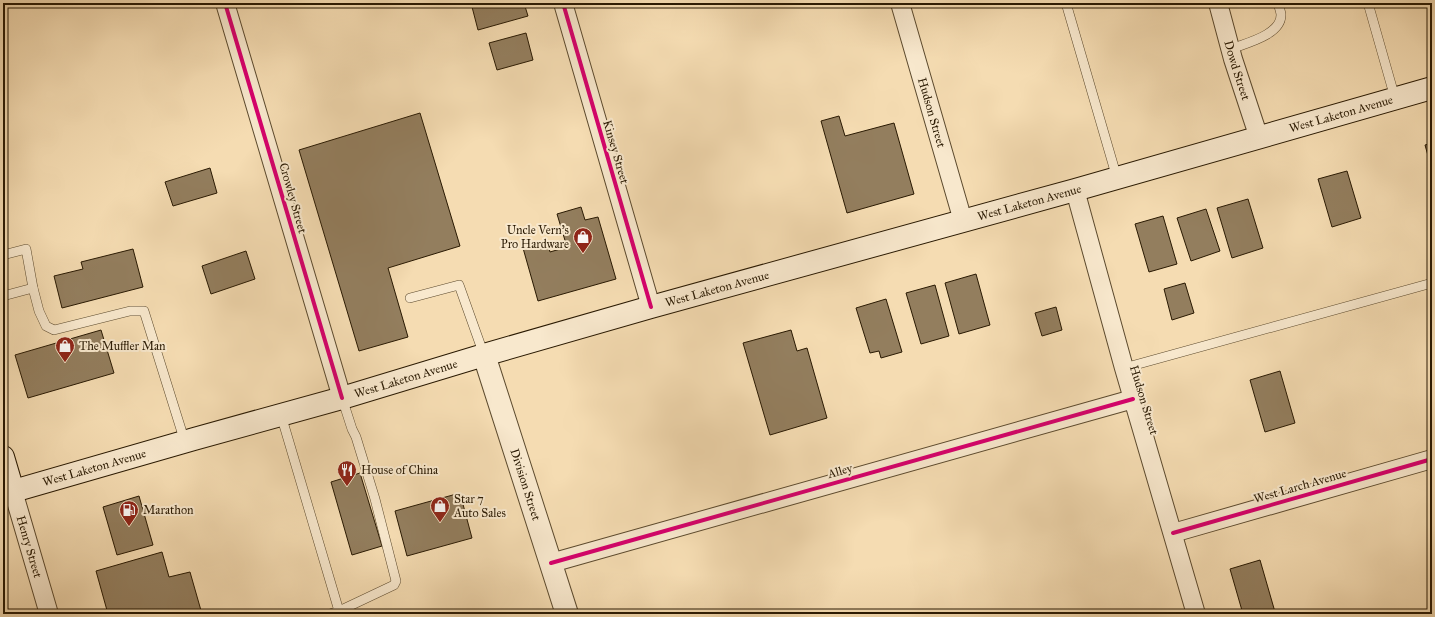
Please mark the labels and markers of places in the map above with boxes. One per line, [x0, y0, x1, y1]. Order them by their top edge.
place label: Uncle Vern's Pro Hardware [501, 223, 569, 251]
shop icon: Uncle Vern's Pro Hardware [572, 226, 594, 254]
shop icon: The Muffler Man [54, 335, 76, 363]
place label: The Muffler Man [79, 339, 166, 353]
restaurant icon: House of China [336, 459, 358, 487]
place label: House of China [361, 463, 439, 477]
place label: Star 7 Auto Sales [453, 492, 506, 520]
shop icon: Star 7 Auto Sales [429, 495, 451, 523]
fuel station icon: Marathon [118, 499, 140, 527]
place label: Marathon [143, 503, 194, 517]

